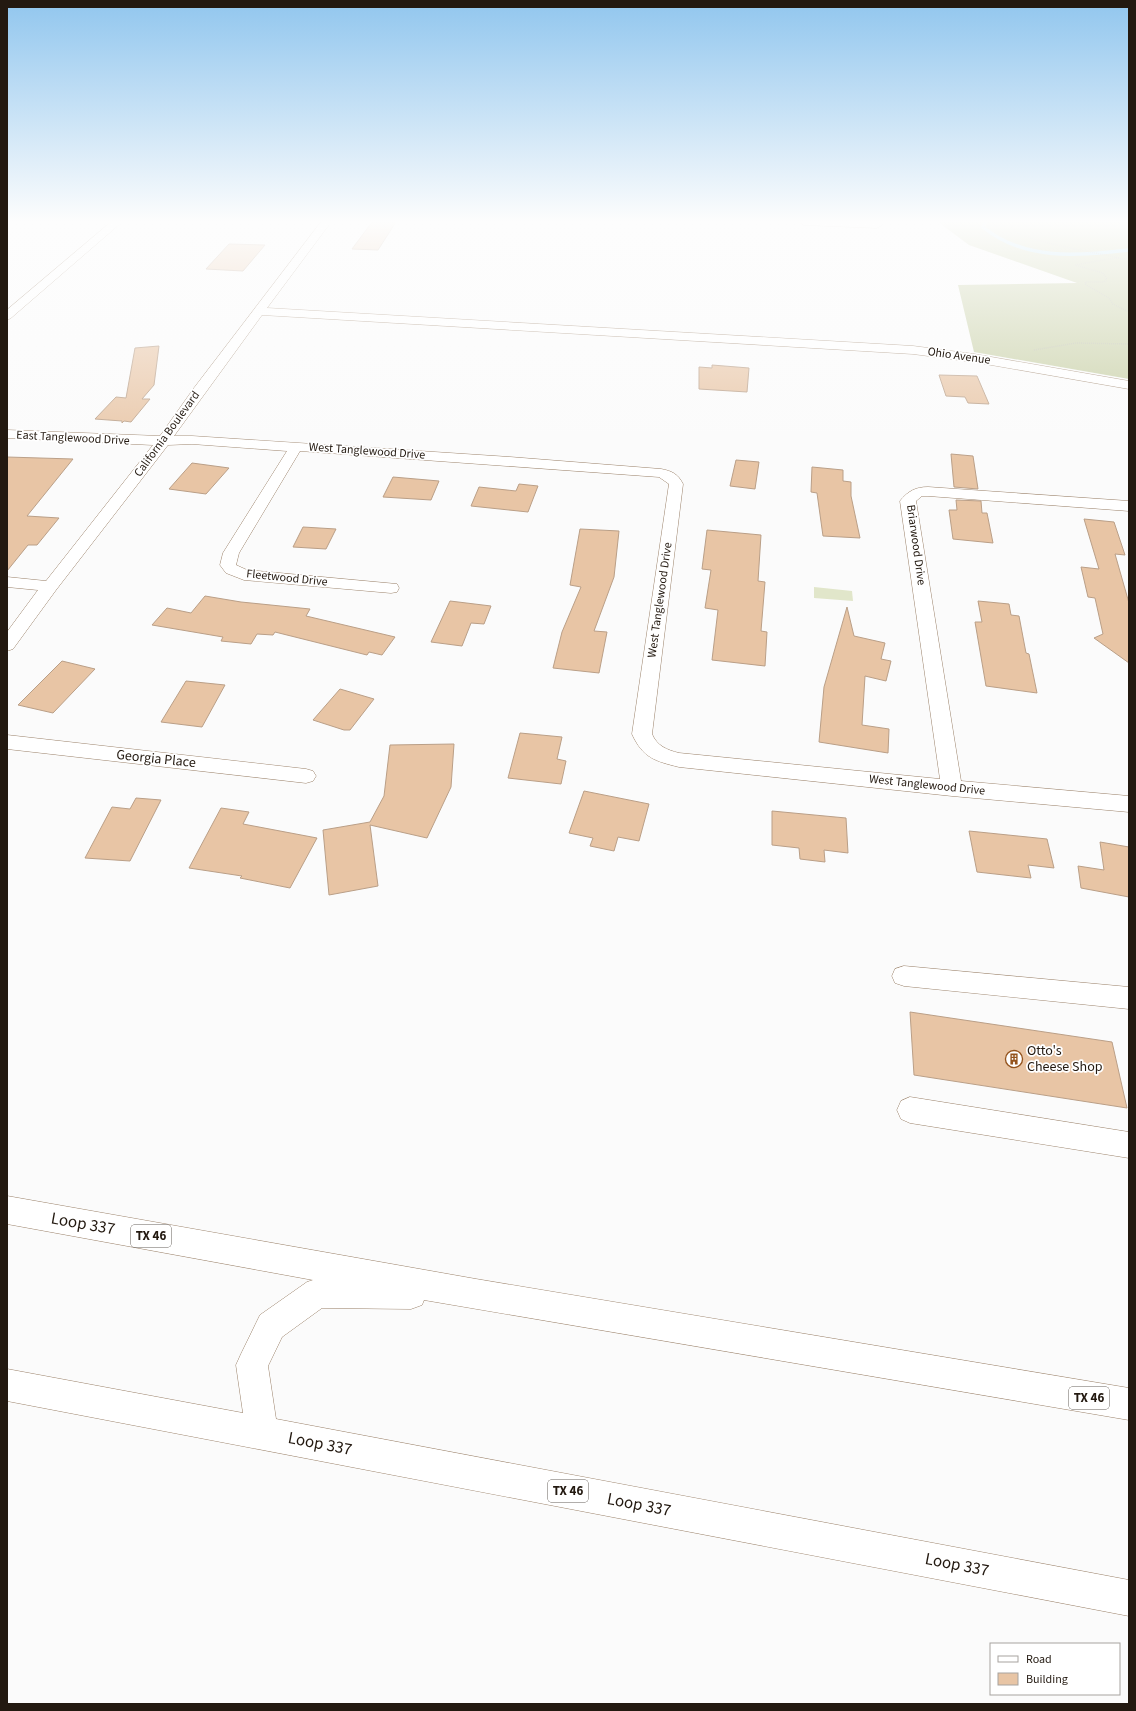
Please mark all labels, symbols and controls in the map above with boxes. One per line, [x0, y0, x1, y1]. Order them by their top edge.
street label: Ohio Avenue [926, 343, 992, 369]
street label: California Boulevard [130, 388, 204, 480]
street label: East Tanglewood Drive [16, 427, 130, 449]
street label: West Tanglewood Drive [308, 438, 426, 464]
street label: Briarwood Drive [902, 504, 930, 586]
street label: West Tanglewood Drive [643, 541, 677, 659]
street label: Fleetwood Drive [246, 565, 328, 591]
street label: Georgia Place [115, 745, 197, 773]
street label: West Tanglewood Drive [868, 770, 986, 800]
place label: Otto's Cheese Shop [1027, 1041, 1103, 1077]
building icon: Otto's Cheese Shop [1004, 1049, 1024, 1069]
street label: Loop 337 [49, 1207, 117, 1241]
road number: TX 46 [131, 1225, 171, 1247]
road number: TX 46 [1069, 1387, 1109, 1409]
street label: Loop 337 [286, 1426, 354, 1462]
road number: TX 46 [548, 1480, 588, 1502]
street label: Loop 337 [605, 1487, 673, 1523]
street label: Loop 337 [923, 1547, 991, 1583]
legend [990, 1643, 1120, 1695]
text: Road [1026, 1651, 1052, 1668]
text: Building [1026, 1671, 1068, 1688]

